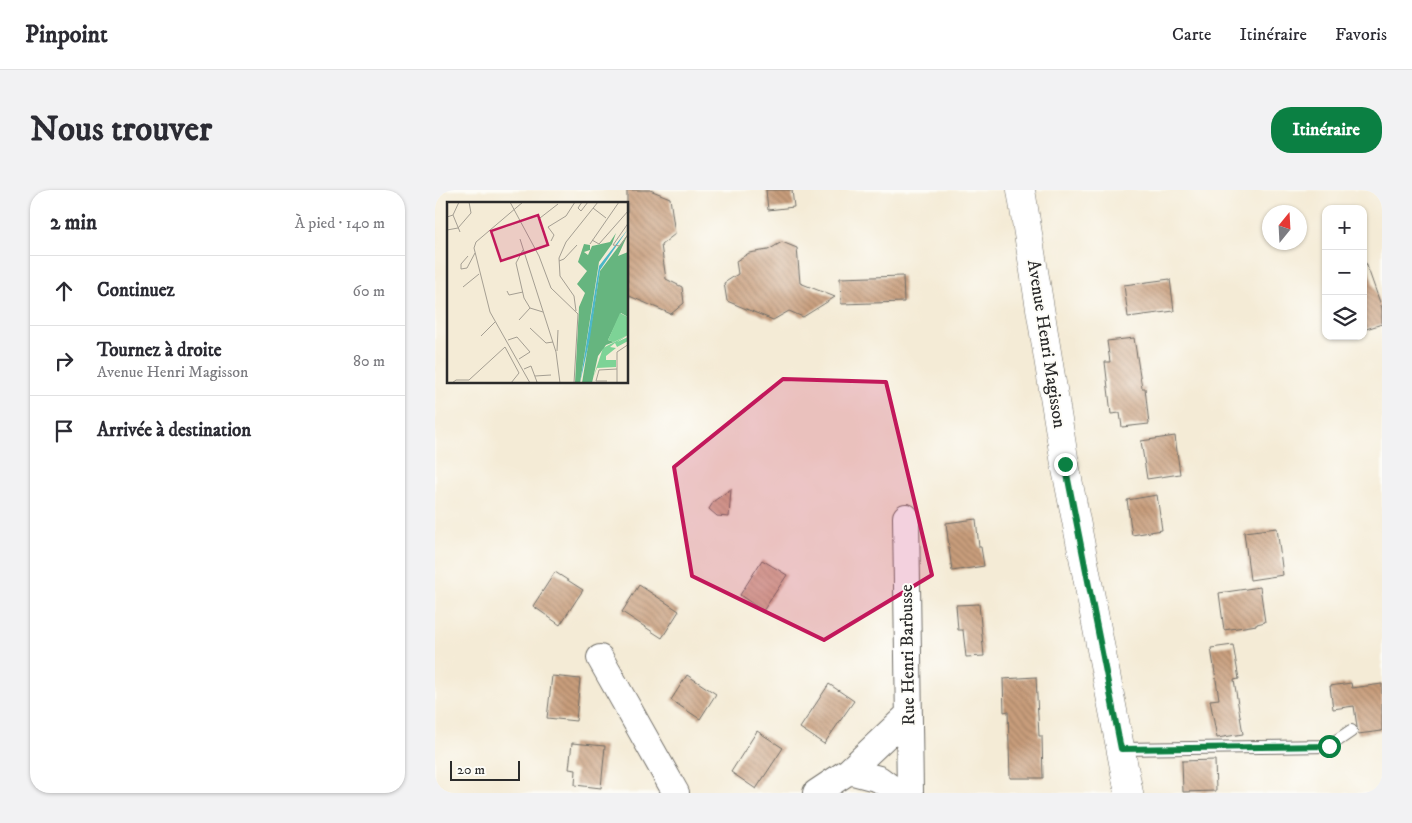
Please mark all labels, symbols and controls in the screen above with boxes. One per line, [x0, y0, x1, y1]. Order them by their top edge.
text: Pinpoint [25, 20, 108, 50]
text: Carte [1172, 24, 1212, 46]
text: Itinéraire [1240, 24, 1307, 46]
text: Favoris [1335, 24, 1387, 46]
button: Itinéraire [1271, 107, 1382, 153]
text: Nous trouver [30, 108, 212, 152]
inset map [447, 202, 629, 384]
north arrow [1262, 205, 1307, 250]
map controls [1322, 205, 1367, 340]
button: + [1322, 205, 1367, 250]
text: 2 min [50, 210, 97, 236]
text: À pied · 140 m [295, 213, 385, 233]
button: − [1322, 250, 1367, 295]
street label: Avenue Henri Magisson [1022, 258, 1070, 430]
icon: ahead [50, 277, 78, 305]
text: Continuez [97, 279, 175, 302]
text: 60 m [353, 281, 385, 301]
button: layers [1322, 295, 1367, 340]
text: Tournez à droite [97, 339, 222, 362]
icon: right [50, 347, 78, 375]
text: 80 m [353, 351, 385, 371]
text: Avenue Henri Magisson [97, 362, 248, 382]
icon: arrive [50, 417, 78, 445]
text: Arrivée à destination [97, 419, 251, 442]
route end [1054, 453, 1077, 476]
street label: Rue Henri Barbusse [896, 584, 920, 726]
route start [1318, 735, 1341, 758]
scale bar [450, 758, 520, 781]
text: 20 m [457, 761, 485, 779]

